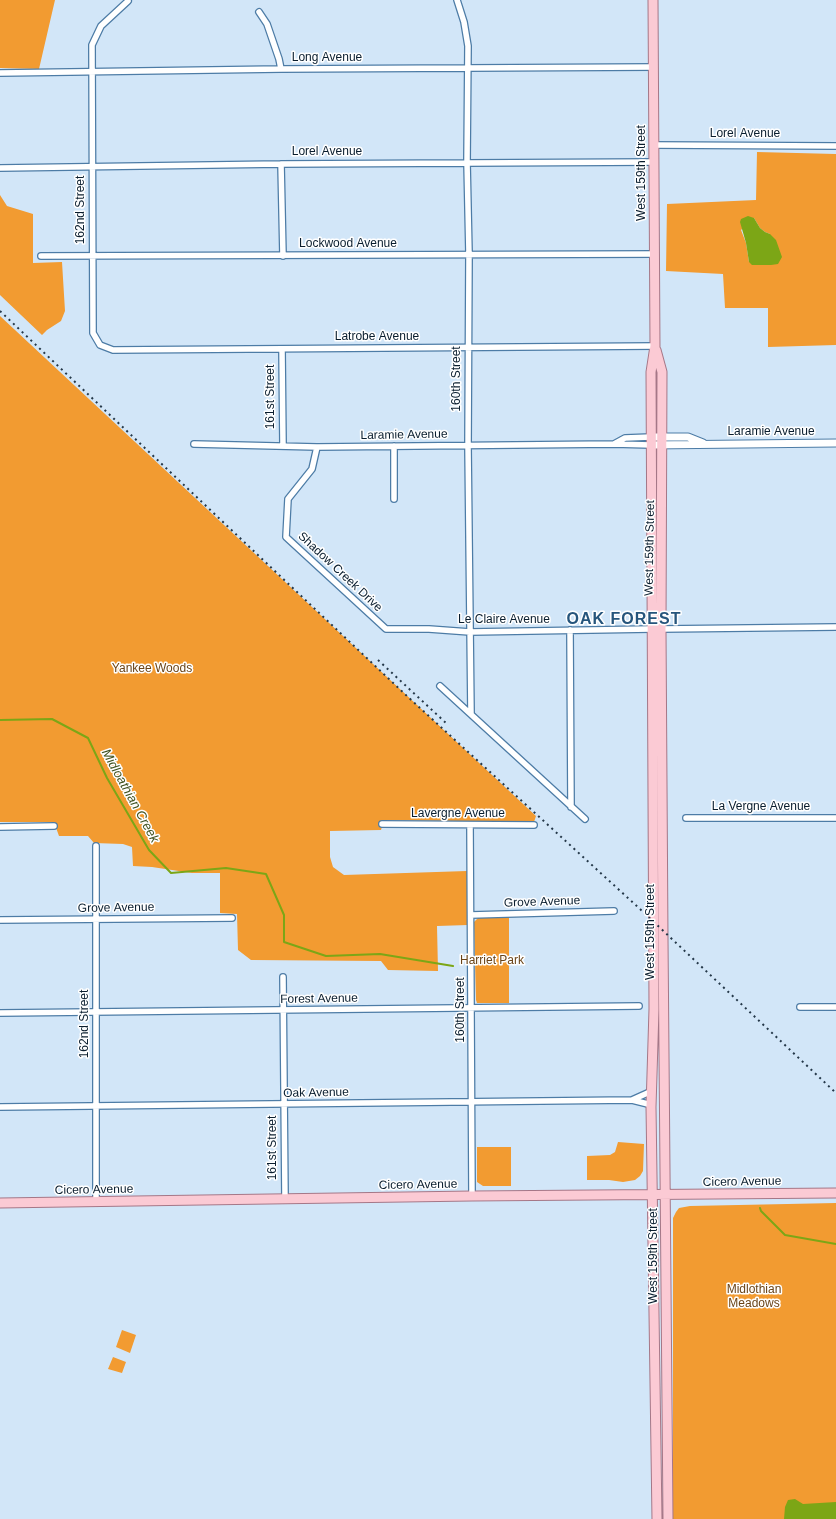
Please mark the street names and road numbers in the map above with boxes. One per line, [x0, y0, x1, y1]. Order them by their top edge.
street label: Long Avenue [292, 51, 362, 65]
street label: West 159th Street [635, 125, 649, 221]
street label: Lorel Avenue [710, 127, 780, 141]
street label: Lorel Avenue [292, 145, 362, 159]
street label: 162nd Street [74, 176, 88, 244]
street label: Lockwood Avenue [299, 237, 397, 251]
street label: Latrobe Avenue [335, 330, 419, 344]
street label: 160th Street [450, 346, 464, 412]
street label: 161st Street [264, 365, 278, 429]
street label: Laramie Avenue [727, 425, 815, 439]
street label: Laramie Avenue [360, 427, 448, 443]
street label: West 159th Street [642, 500, 658, 596]
street label: Shadow Creek Drive [295, 529, 385, 615]
street label: Le Claire Avenue [458, 613, 550, 627]
street label: La Vergne Avenue [712, 800, 810, 814]
street label: Lavergne Avenue [411, 807, 505, 821]
street label: West 159th Street [644, 884, 658, 980]
street label: Grove Avenue [504, 893, 580, 911]
street label: Grove Avenue [78, 900, 154, 916]
street label: 160th Street [454, 977, 468, 1043]
street label: 162nd Street [78, 990, 92, 1058]
street label: Forest Avenue [280, 991, 358, 1007]
street label: Oak Avenue [283, 1085, 349, 1101]
street label: 161st Street [266, 1116, 280, 1180]
street label: Cicero Avenue [703, 1174, 781, 1190]
street label: Cicero Avenue [379, 1177, 457, 1193]
street label: Cicero Avenue [55, 1182, 133, 1198]
street label: West 159th Street [647, 1208, 661, 1304]

